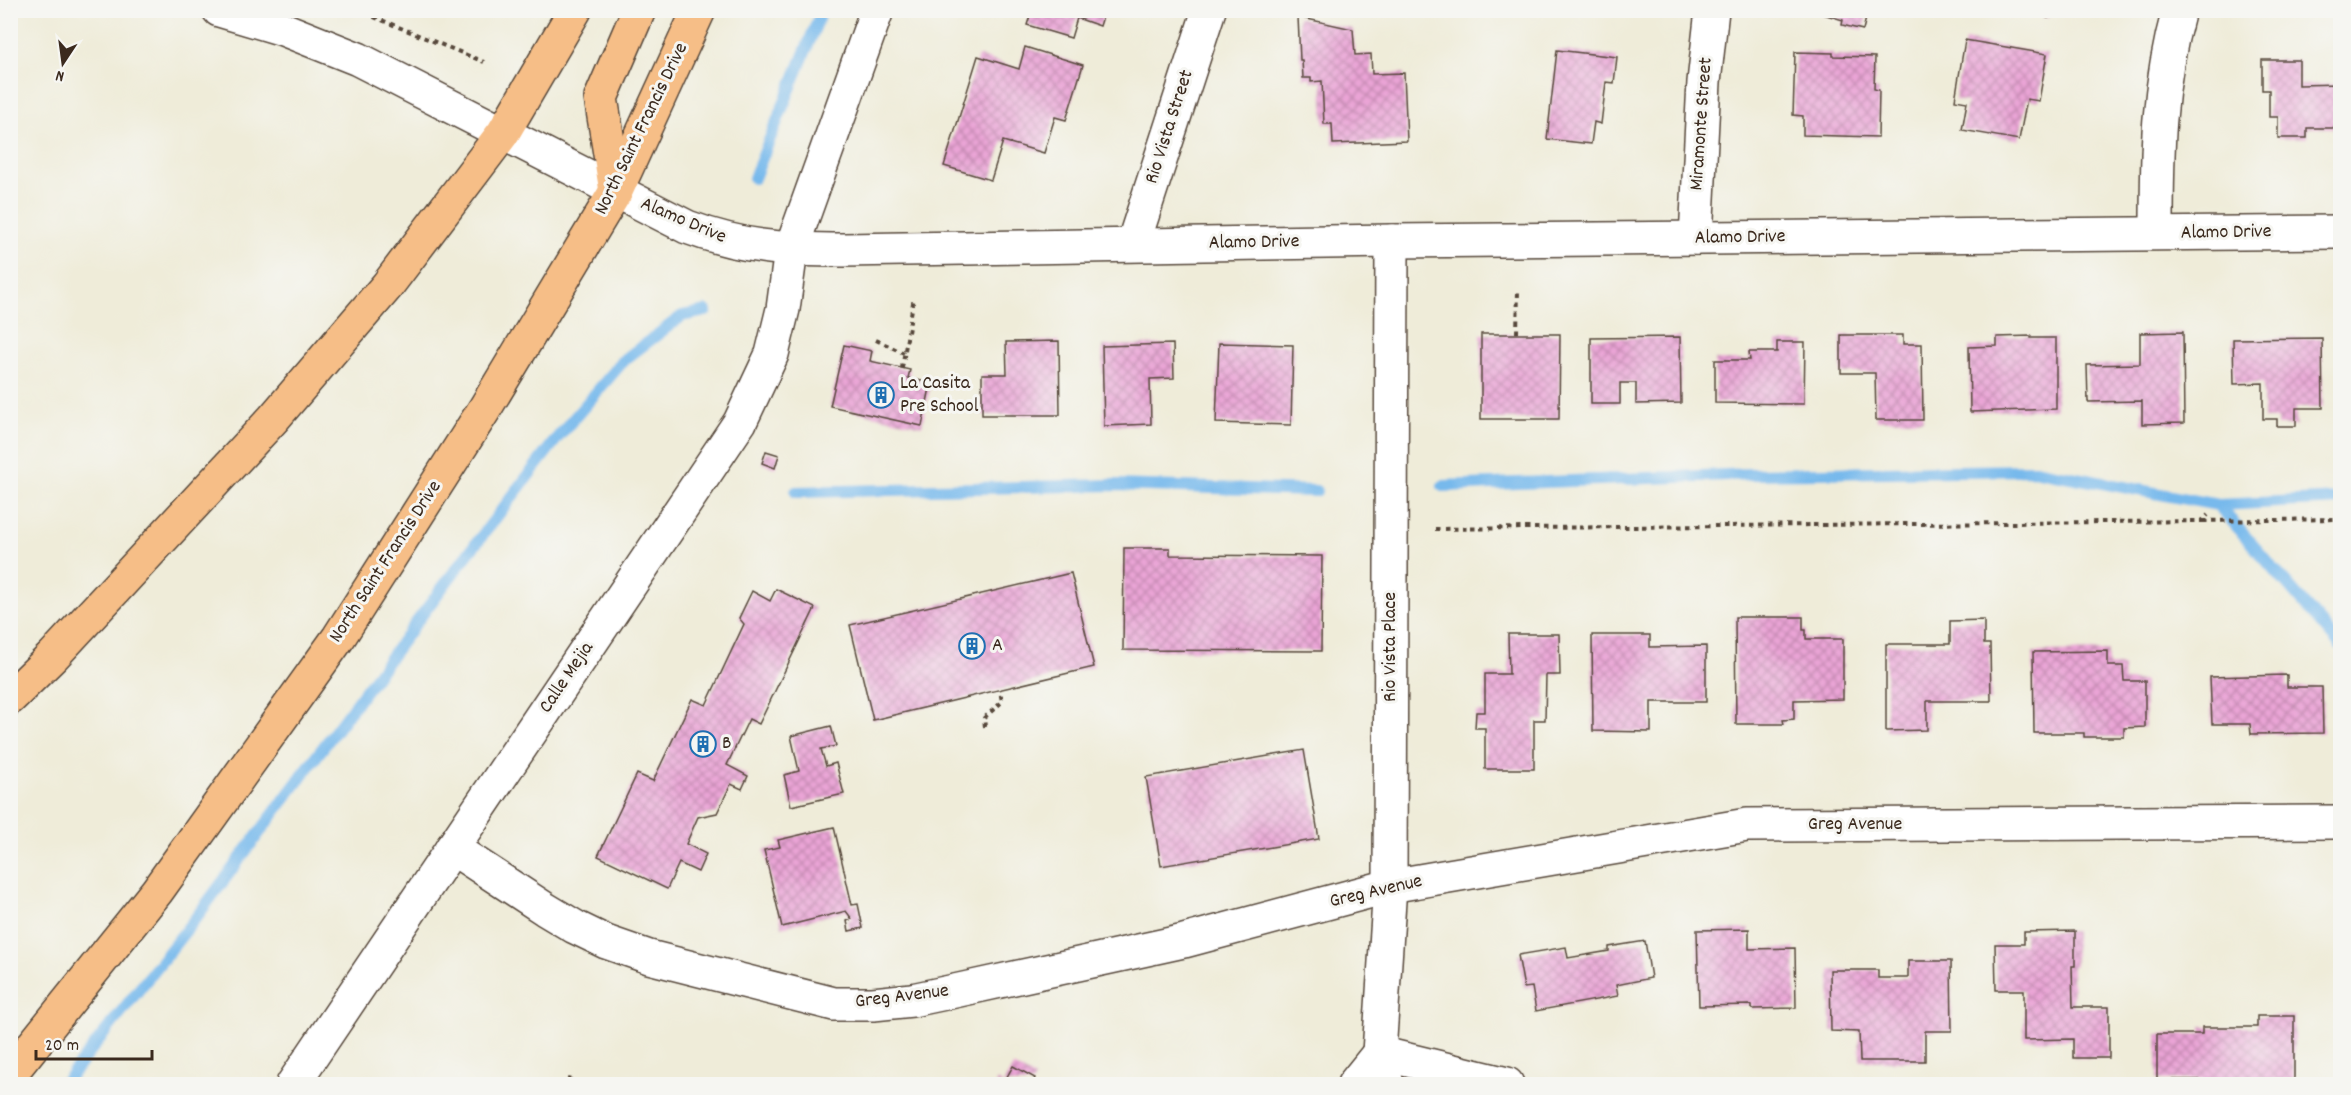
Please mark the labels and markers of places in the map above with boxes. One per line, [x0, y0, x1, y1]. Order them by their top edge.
place label: La Casita Pre School [900, 370, 979, 421]
building icon: La Casita Pre School [866, 380, 896, 410]
building icon: A [957, 631, 987, 661]
place label: A [992, 632, 1003, 660]
building icon: B [688, 729, 718, 759]
place label: B [722, 730, 731, 758]

